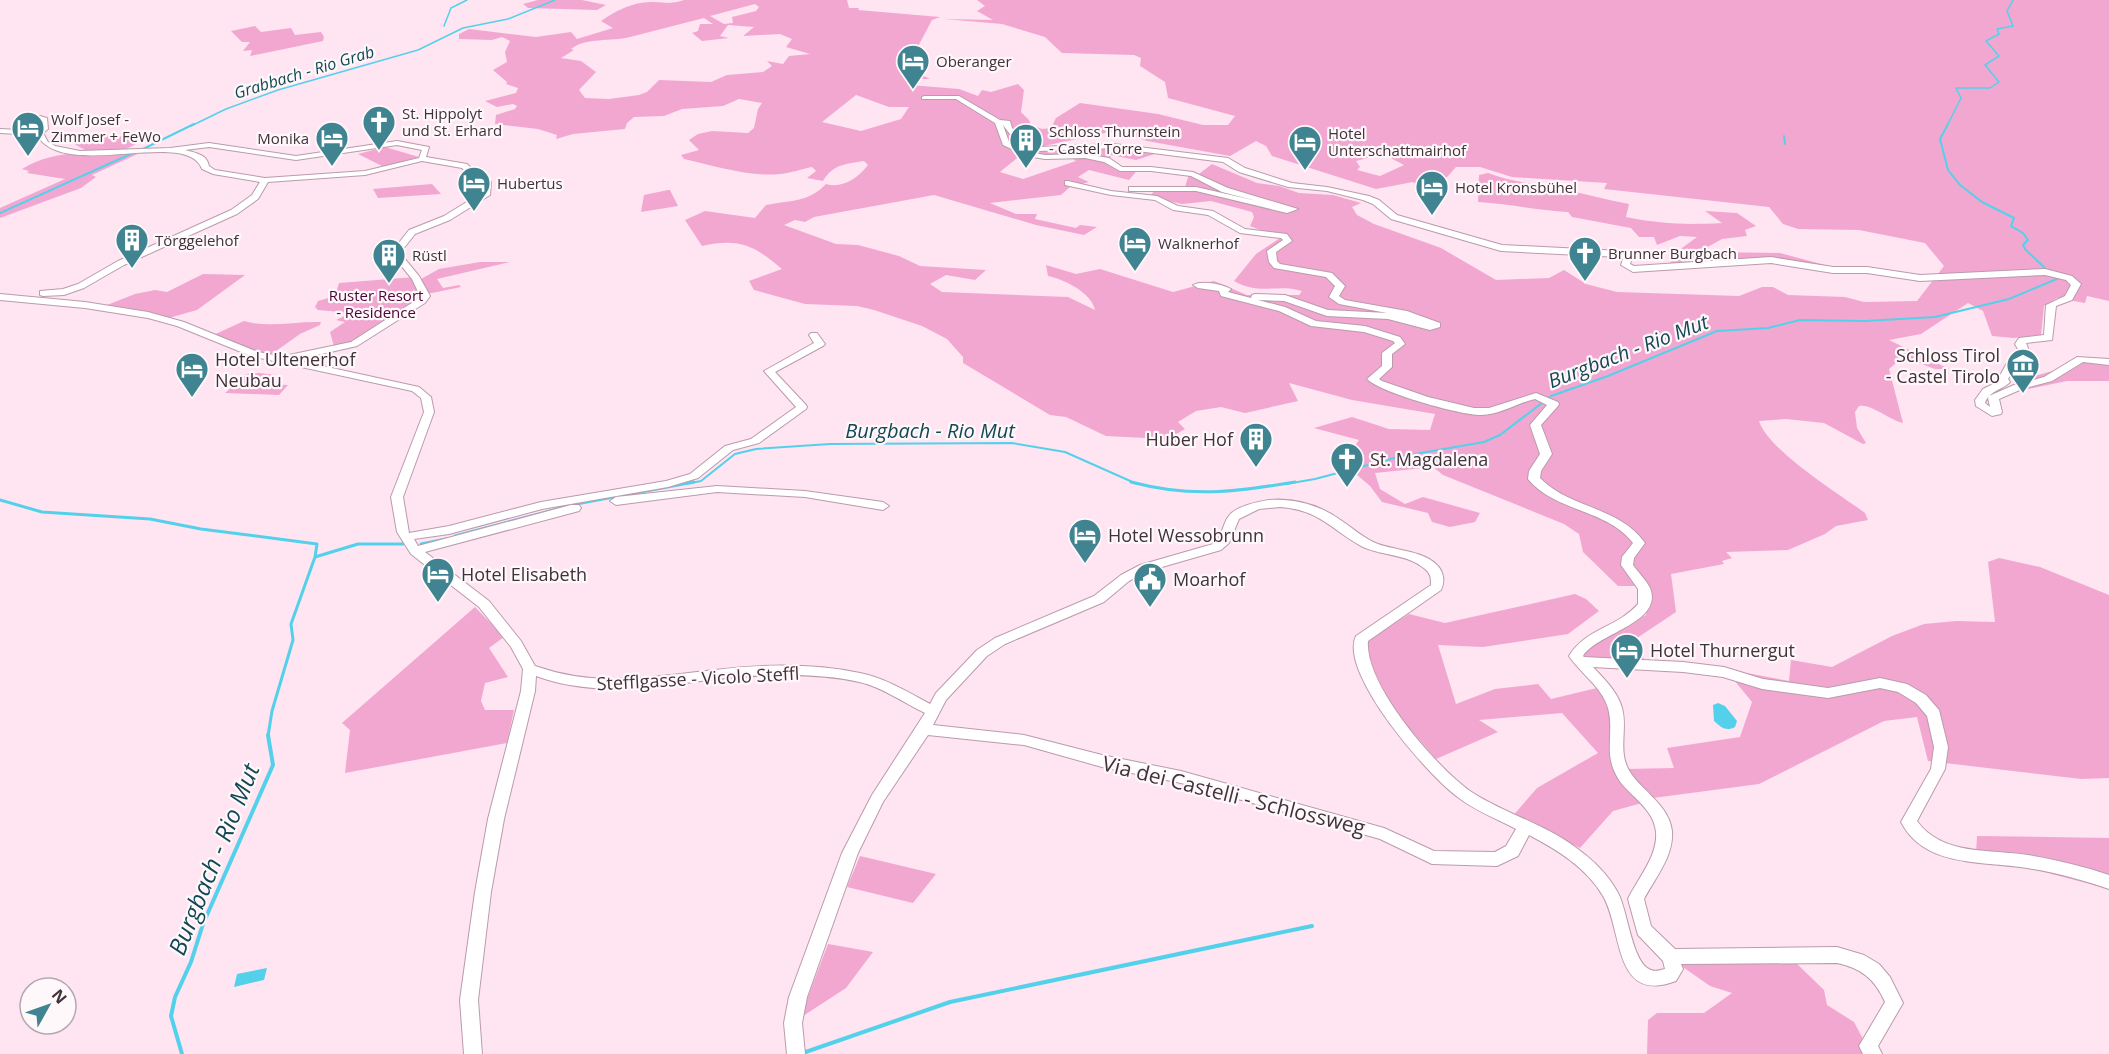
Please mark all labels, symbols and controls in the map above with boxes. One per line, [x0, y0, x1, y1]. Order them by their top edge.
water label: Grabbach - Rio Grab [231, 40, 377, 104]
hotel icon: Oberanger [895, 43, 931, 90]
place label: Oberanger [936, 51, 1012, 71]
place label: St. Hippolyt und St. Erhard [402, 103, 502, 140]
church icon: St. Hippolyt und St. Erhard [361, 104, 397, 151]
place label: Wolf Josef - Zimmer + FeWo [51, 109, 161, 146]
hotel icon: Wolf Josef - Zimmer + FeWo [10, 110, 46, 157]
hotel icon: Monika [314, 120, 350, 167]
place label: Schloss Thurnstein - Castel Torre [1049, 121, 1181, 158]
building icon: Schloss Thurnstein - Castel Torre [1008, 122, 1044, 169]
place label: Hotel Unterschattmairhof [1328, 123, 1467, 160]
hotel icon: Hotel Unterschattmairhof [1287, 124, 1323, 171]
place label: Monika [257, 128, 309, 148]
hotel icon: Hubertus [456, 165, 492, 212]
hotel icon: Hotel Kronsbühel [1414, 169, 1450, 216]
place label: Hubertus [497, 173, 563, 193]
place label: Hotel Kronsbühel [1455, 177, 1577, 197]
building icon: Törggelehof [114, 222, 150, 269]
hotel icon: Walknerhof [1117, 225, 1153, 272]
place label: Törggelehof [155, 230, 240, 250]
place label: Walknerhof [1158, 233, 1240, 253]
church icon: Brunner Burgbach [1567, 235, 1603, 282]
building icon: Rüstl [371, 237, 407, 284]
place label: Brunner Burgbach [1608, 243, 1737, 263]
place label: Rüstl [412, 245, 447, 265]
park label: Ruster Resort - Residence [329, 285, 423, 322]
water label: Burgbach - Rio Mut [1544, 307, 1713, 394]
place label: Schloss Tirol - Castel Tirolo [1886, 343, 2000, 388]
place label: Hotel Ultenerhof Neubau [215, 347, 356, 392]
museum icon: Schloss Tirol - Castel Tirolo [2005, 347, 2041, 394]
hotel icon: Hotel Ultenerhof Neubau [174, 351, 210, 398]
water label: Burgbach - Rio Mut [845, 417, 1016, 444]
building icon: Huber Hof [1238, 421, 1274, 468]
place label: Huber Hof [1145, 427, 1234, 451]
church icon: St. Magdalena [1329, 441, 1365, 488]
place label: St. Magdalena [1370, 447, 1488, 471]
hotel icon: Hotel Wessobrunn [1067, 517, 1103, 564]
place label: Hotel Wessobrunn [1108, 523, 1264, 547]
hotel icon: Hotel Elisabeth [420, 556, 456, 603]
public building icon: Moarhof [1132, 561, 1168, 608]
place label: Hotel Elisabeth [461, 562, 587, 586]
place label: Moarhof [1173, 567, 1246, 591]
hotel icon: Hotel Thurnergut [1609, 632, 1645, 679]
place label: Hotel Thurnergut [1650, 638, 1795, 662]
street label: Stefflgasse - Vicolo Steffl [596, 661, 800, 695]
street label: Via dei Castelli - Schlossweg [1100, 749, 1368, 841]
water label: Burgbach - Rio Mut [160, 757, 267, 960]
north arrow [18, 976, 78, 1036]
text: N [47, 984, 72, 1008]

